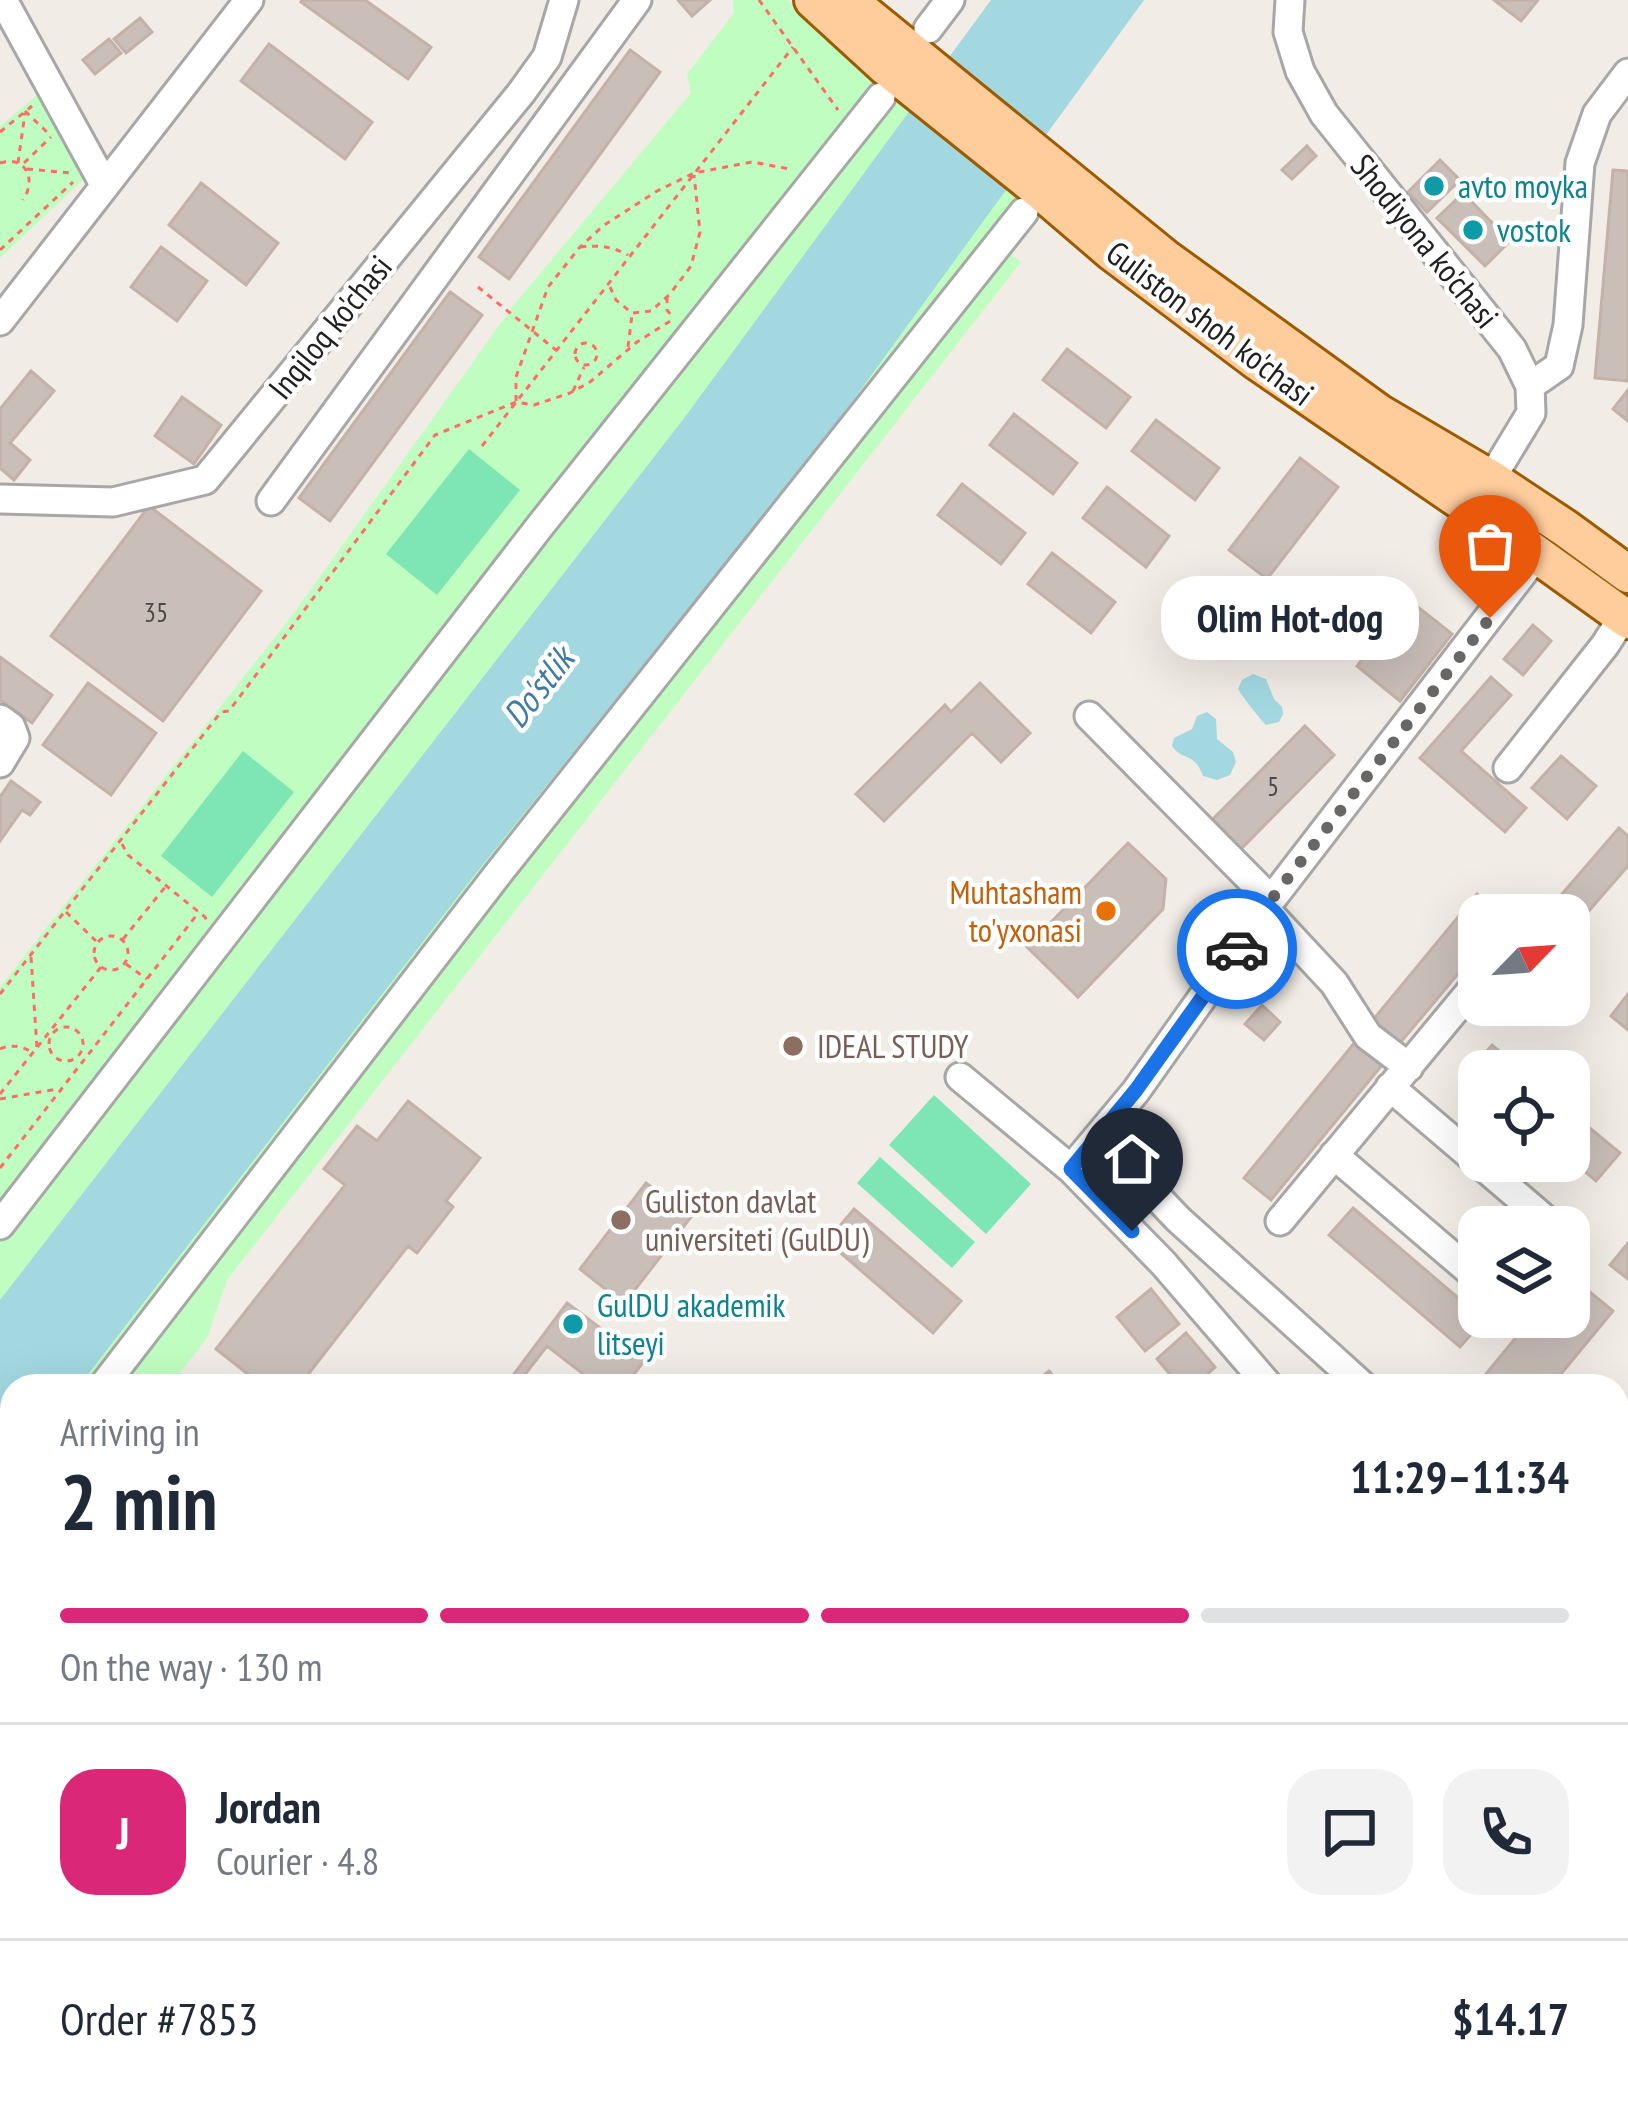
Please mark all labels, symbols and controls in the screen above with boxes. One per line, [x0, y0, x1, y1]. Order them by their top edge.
street label: Shodiyona ko'chasi [1342, 145, 1509, 337]
place label: avto moyka [1458, 164, 1588, 207]
marker: avto moyka [1421, 173, 1447, 199]
place label: vostok [1497, 208, 1571, 251]
marker: vostok [1460, 217, 1486, 243]
street label: Guliston shoh ko'chasi [1098, 231, 1323, 415]
street label: Inqiloq ko'chasi [258, 246, 401, 407]
pin [1439, 495, 1541, 618]
icon: bag [1457, 513, 1523, 579]
callout: Olim Hot-dog [1160, 576, 1418, 660]
text: Olim Hot-dog [1197, 592, 1383, 643]
house number: 35 [144, 595, 168, 629]
water label: Do'stlik [491, 634, 586, 736]
house number: 5 [1267, 769, 1279, 803]
place label: Muhtasham to'yxonasi [950, 870, 1082, 951]
courier [1177, 889, 1297, 1009]
north arrow [1458, 894, 1590, 1026]
map controls [1458, 894, 1590, 1338]
marker: Muhtasham to'yxonasi [1093, 898, 1119, 924]
icon: car [1204, 916, 1270, 982]
place label: IDEAL STUDY [817, 1024, 969, 1067]
marker: IDEAL STUDY [780, 1033, 806, 1059]
button: locate [1458, 1050, 1590, 1182]
pin [1081, 1108, 1183, 1231]
icon: home [1099, 1126, 1165, 1192]
place label: Guliston davlat universiteti (GulDU) [645, 1179, 869, 1260]
button: layers [1458, 1206, 1590, 1338]
marker: Guliston davlat universiteti (GulDU) [608, 1207, 634, 1233]
place label: GulDU akademik litseyi [597, 1283, 786, 1364]
marker: GulDU akademik litseyi [560, 1311, 586, 1337]
text: Arriving in [60, 1406, 200, 1457]
text: 11:29–11:34 [1350, 1447, 1569, 1505]
text: 2 min [60, 1451, 218, 1552]
text: On the way · 130 m [60, 1641, 322, 1692]
button: chat [1287, 1769, 1413, 1895]
button: phone [1443, 1769, 1569, 1895]
text: Jordan [216, 1777, 321, 1835]
text: J [116, 1803, 130, 1861]
text: Courier · 4.8 [216, 1835, 379, 1886]
text: Order #7853 [60, 1989, 258, 2047]
text: $14.17 [1452, 1989, 1569, 2047]

